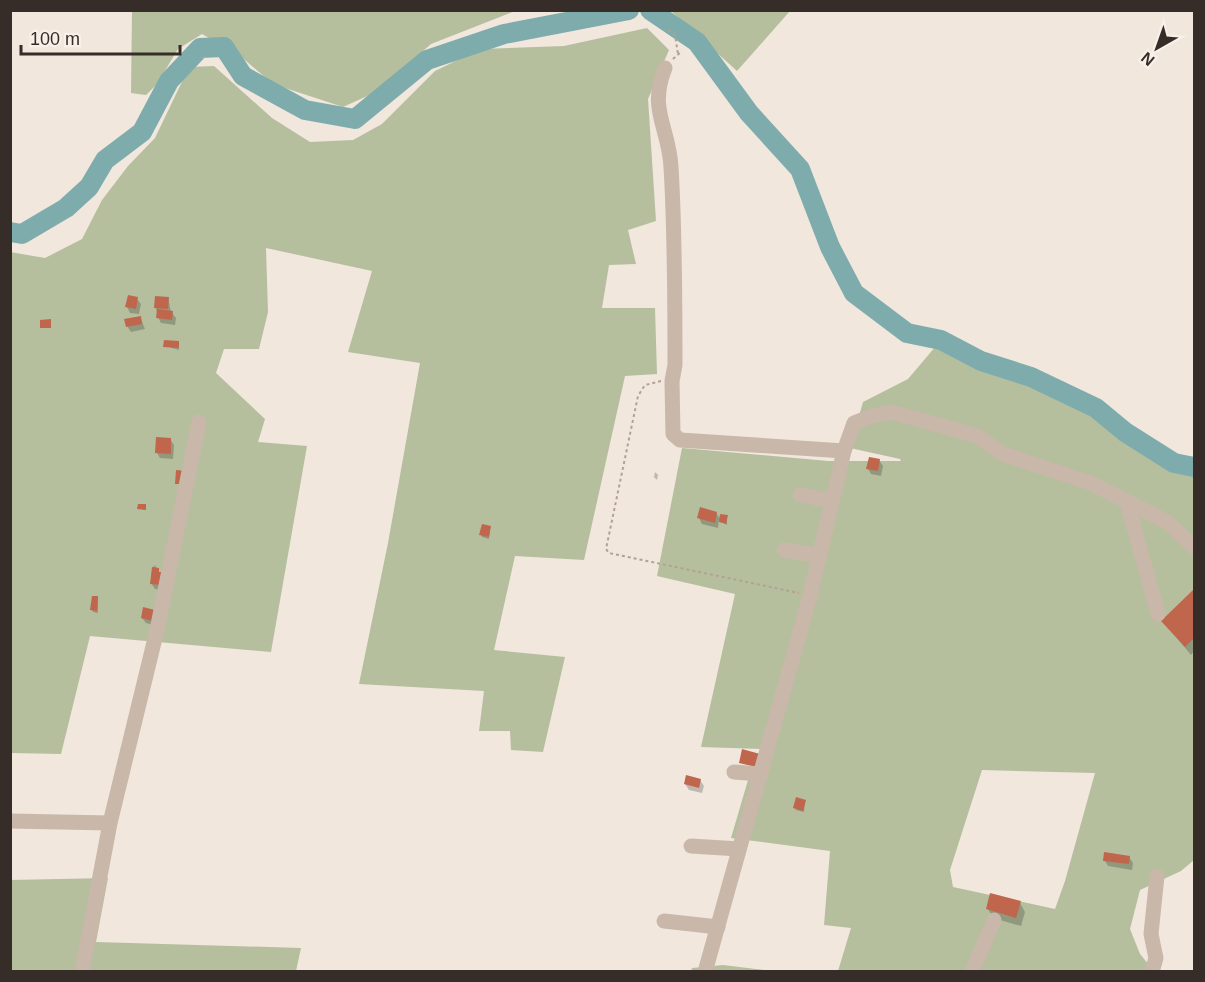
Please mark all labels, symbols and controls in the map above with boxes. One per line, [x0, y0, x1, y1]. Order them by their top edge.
scale bar [21, 18, 180, 56]
north arrow [1127, 18, 1187, 78]
text: 100 m [30, 29, 80, 49]
text: N [1138, 49, 1158, 69]

